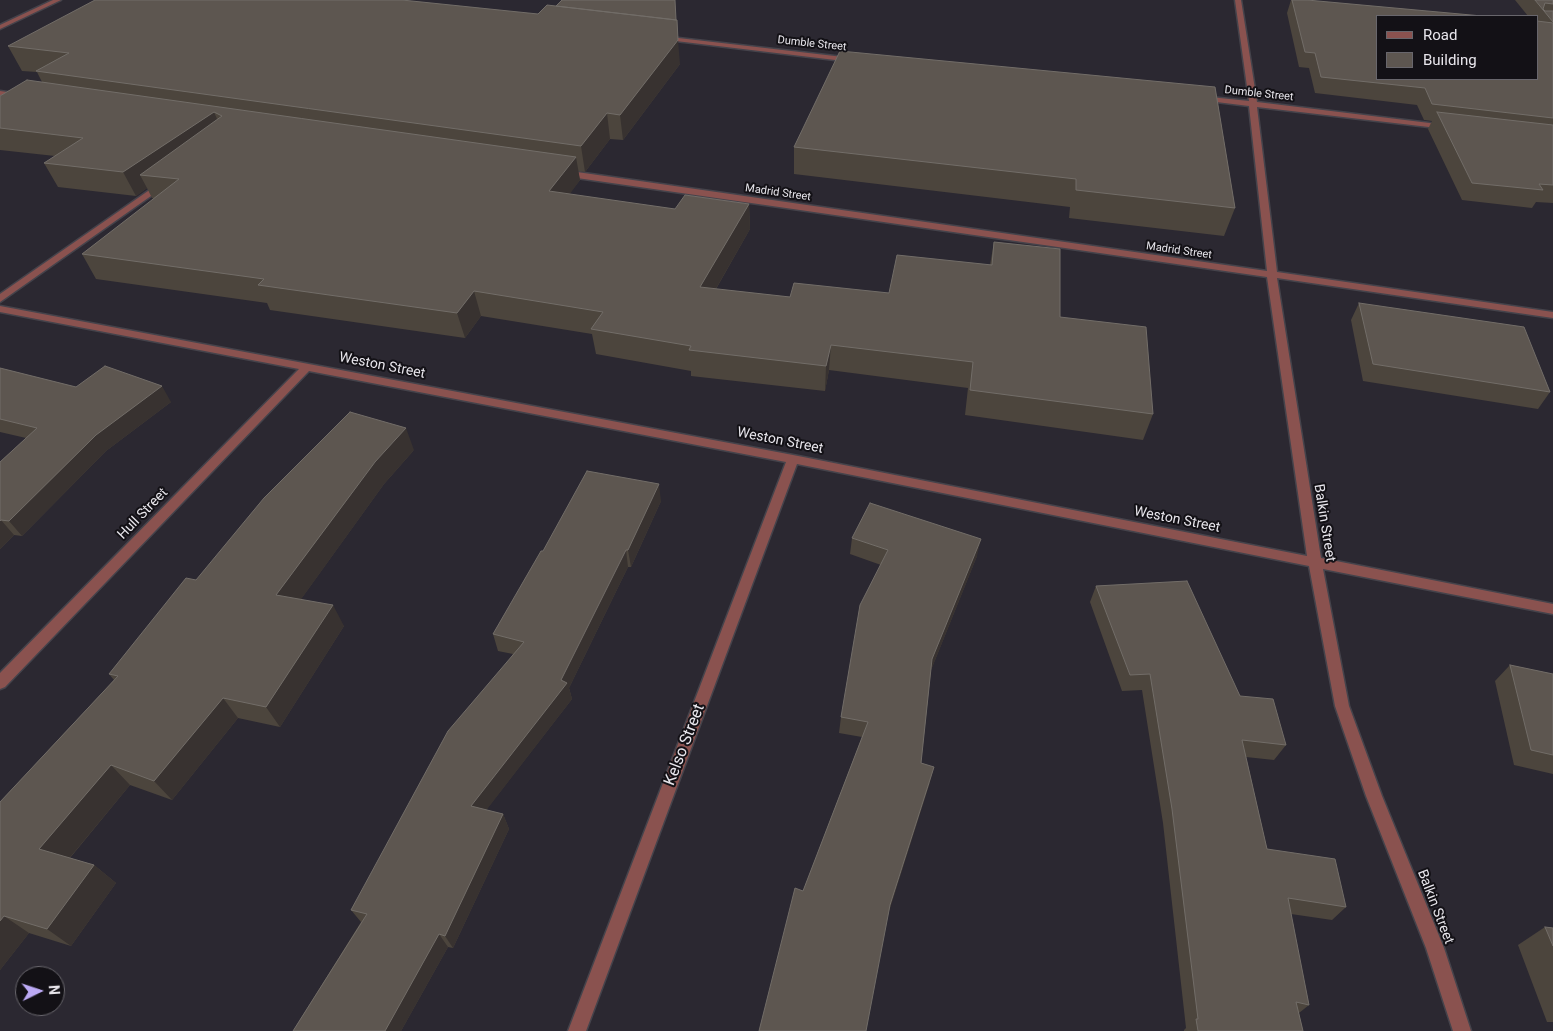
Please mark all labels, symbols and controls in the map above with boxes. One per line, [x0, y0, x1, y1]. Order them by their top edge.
legend [1376, 15, 1538, 80]
text: Road [1423, 26, 1457, 44]
street label: Dumble Street [777, 34, 847, 54]
text: Building [1423, 51, 1477, 69]
street label: Dumble Street [1224, 84, 1294, 104]
street label: Madrid Street [744, 182, 812, 204]
street label: Madrid Street [1145, 240, 1213, 262]
street label: Weston Street [337, 349, 427, 383]
street label: Weston Street [735, 424, 825, 458]
street label: Balkin Street [1310, 483, 1338, 563]
street label: Hull Street [114, 485, 172, 543]
street label: Weston Street [1132, 503, 1222, 537]
street label: Kelso Street [661, 702, 709, 788]
street label: Balkin Street [1413, 867, 1457, 947]
north arrow [15, 966, 65, 1016]
text: N [46, 985, 62, 996]

